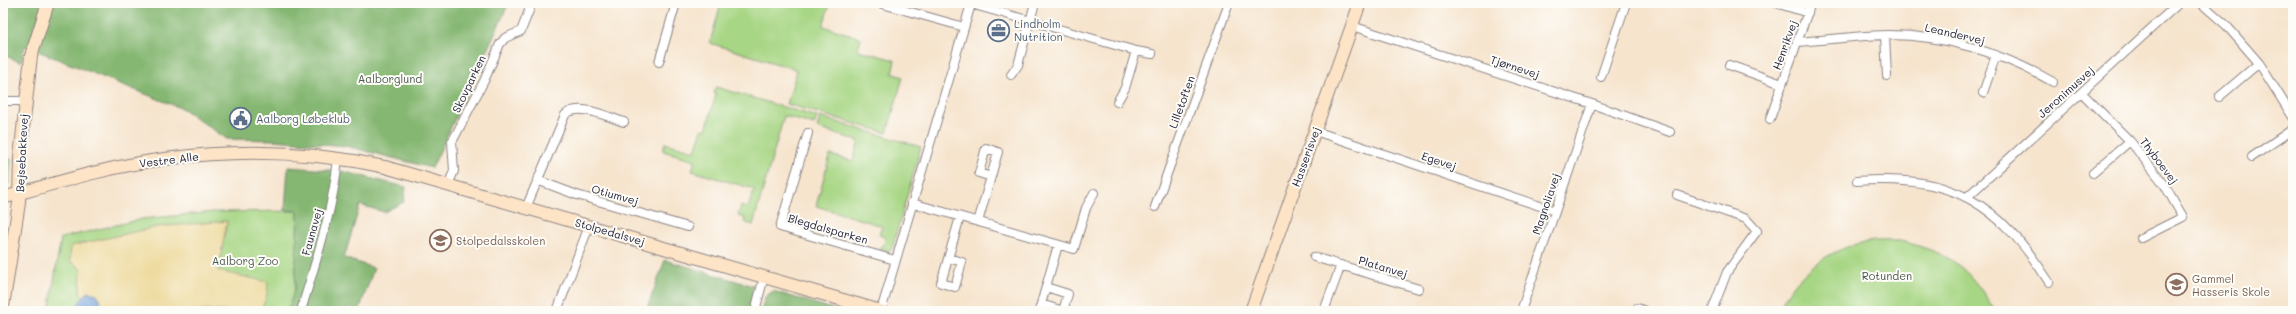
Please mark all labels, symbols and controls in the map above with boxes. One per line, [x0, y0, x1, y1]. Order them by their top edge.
place label: Lindholm Nutrition [1014, 16, 1063, 44]
office icon: Lindholm Nutrition [985, 17, 1011, 43]
street label: Henrikvej [1769, 18, 1800, 72]
street label: Leandervej [1924, 19, 1987, 48]
street label: Tjørnevej [1489, 51, 1542, 82]
street label: Skovparken [448, 52, 489, 115]
street label: Jeronimusvej [2034, 62, 2097, 121]
park label: Aalborglund [358, 71, 422, 86]
street label: Lilletoften [1165, 73, 1198, 130]
public building icon: Aalborg Løbeklub [227, 106, 253, 132]
place label: Aalborg Løbeklub [256, 111, 350, 126]
street label: Bejsebakkevej [12, 114, 31, 192]
street label: Hasserisvej [1288, 125, 1323, 189]
street label: Thyboevej [2137, 134, 2182, 187]
street label: Vestre Alle [138, 148, 200, 171]
street label: Egevej [1420, 148, 1459, 173]
street label: Magnoliavej [1528, 171, 1563, 236]
street label: Otiumvej [590, 181, 640, 208]
street label: Faunavej [298, 207, 325, 257]
street label: Blegdalsparken [786, 210, 870, 247]
street label: Stolpedalsvej [573, 214, 647, 249]
school or university icon: Stolpedalsskolen [427, 228, 453, 254]
place label: Stolpedalsskolen [456, 233, 545, 248]
street label: Platanvej [1357, 252, 1409, 281]
park label: Aalborg Zoo [212, 253, 279, 268]
park label: Rotunden [1862, 268, 1912, 283]
place label: Gammel Hasseris Skole [2192, 271, 2270, 299]
school or university icon: Gammel Hasseris Skole [2163, 272, 2189, 298]

